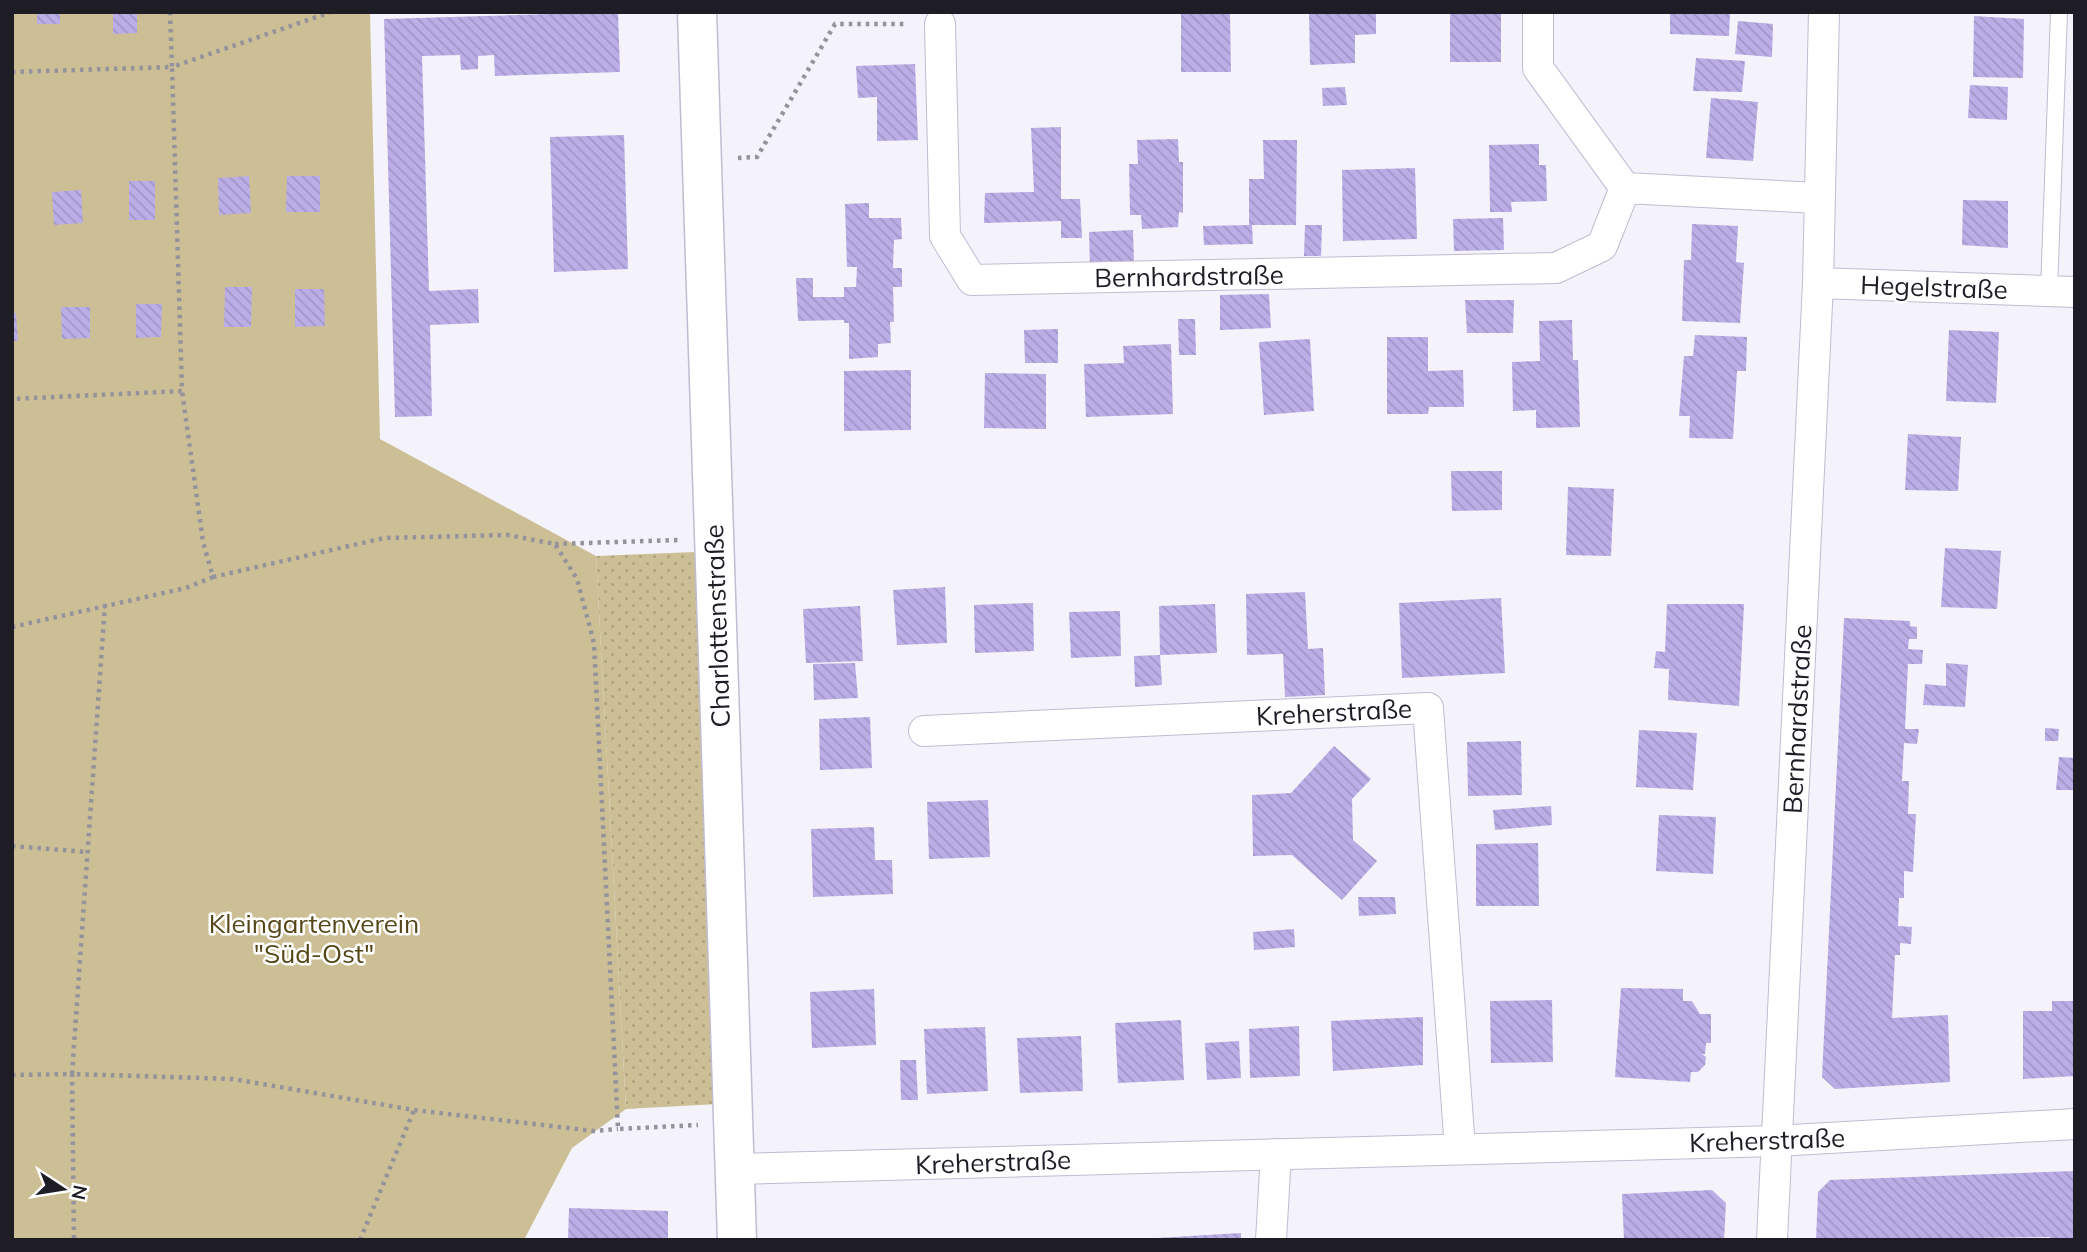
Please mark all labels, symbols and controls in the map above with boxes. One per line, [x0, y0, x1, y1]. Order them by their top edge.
street label: Bernhardstraße [1094, 258, 1284, 294]
street label: Hegelstraße [1860, 268, 2008, 306]
street label: Charlottenstraße [697, 524, 737, 728]
street label: Bernhardstraße [1776, 623, 1818, 815]
street label: Kreherstraße [1255, 691, 1413, 733]
park label: Kleingartenverein "Süd-Ost" [209, 907, 419, 970]
street label: Kreherstraße [1688, 1121, 1846, 1159]
street label: Kreherstraße [914, 1143, 1072, 1181]
north arrow [28, 1154, 98, 1224]
text: N [66, 1183, 93, 1202]

